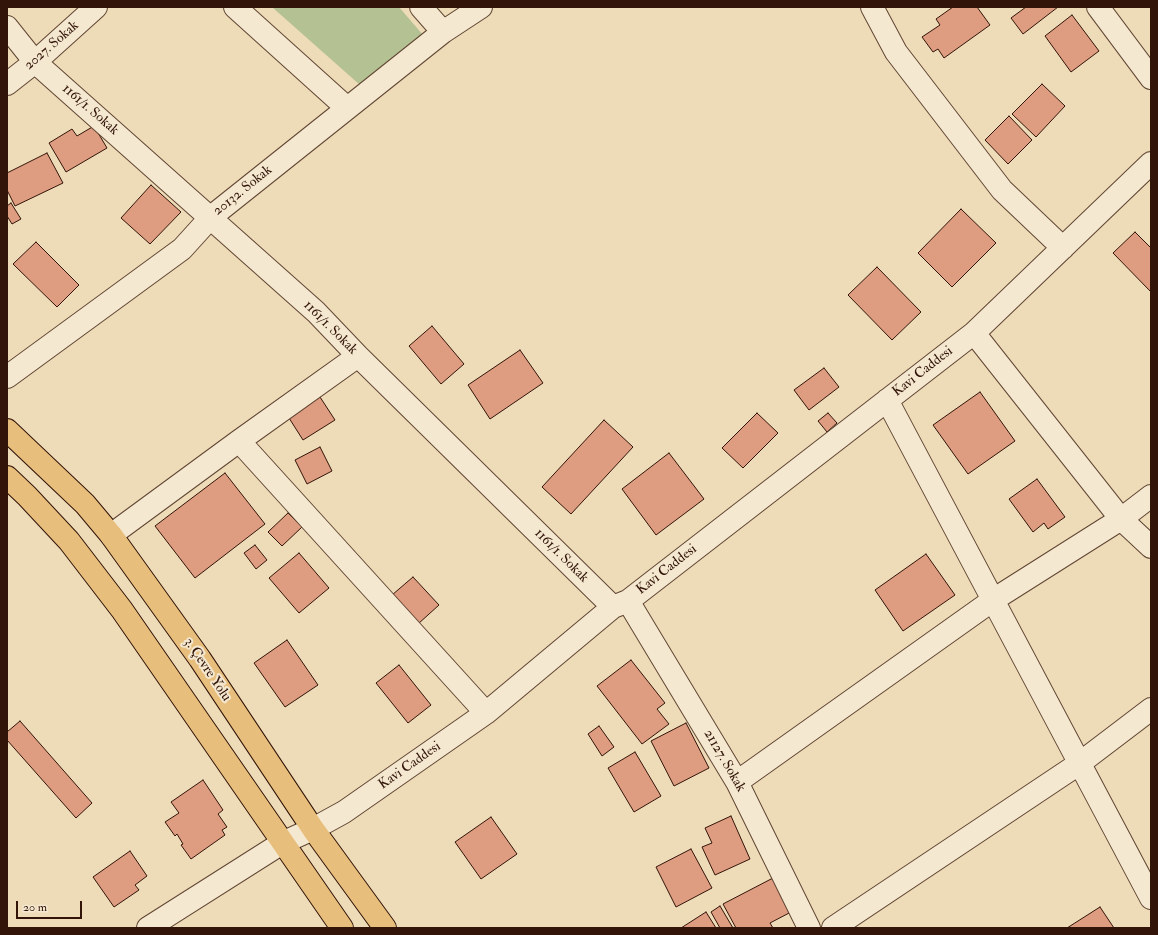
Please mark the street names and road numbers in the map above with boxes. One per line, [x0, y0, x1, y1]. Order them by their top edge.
street label: 2027. Sokak [21, 18, 83, 74]
street label: 1161/1. Sokak [58, 81, 122, 139]
street label: 20132. Sokak [210, 162, 276, 220]
street label: 1161/1. Sokak [299, 297, 361, 359]
street label: Kavi Caddesi [889, 343, 957, 401]
street label: 1161/1. Sokak [530, 525, 592, 587]
street label: Kavi Caddesi [633, 541, 701, 599]
street label: 3. Çevre Yolu [180, 635, 234, 705]
street label: 21127. Sokak [699, 727, 749, 795]
street label: Kavi Caddesi [376, 738, 444, 794]

